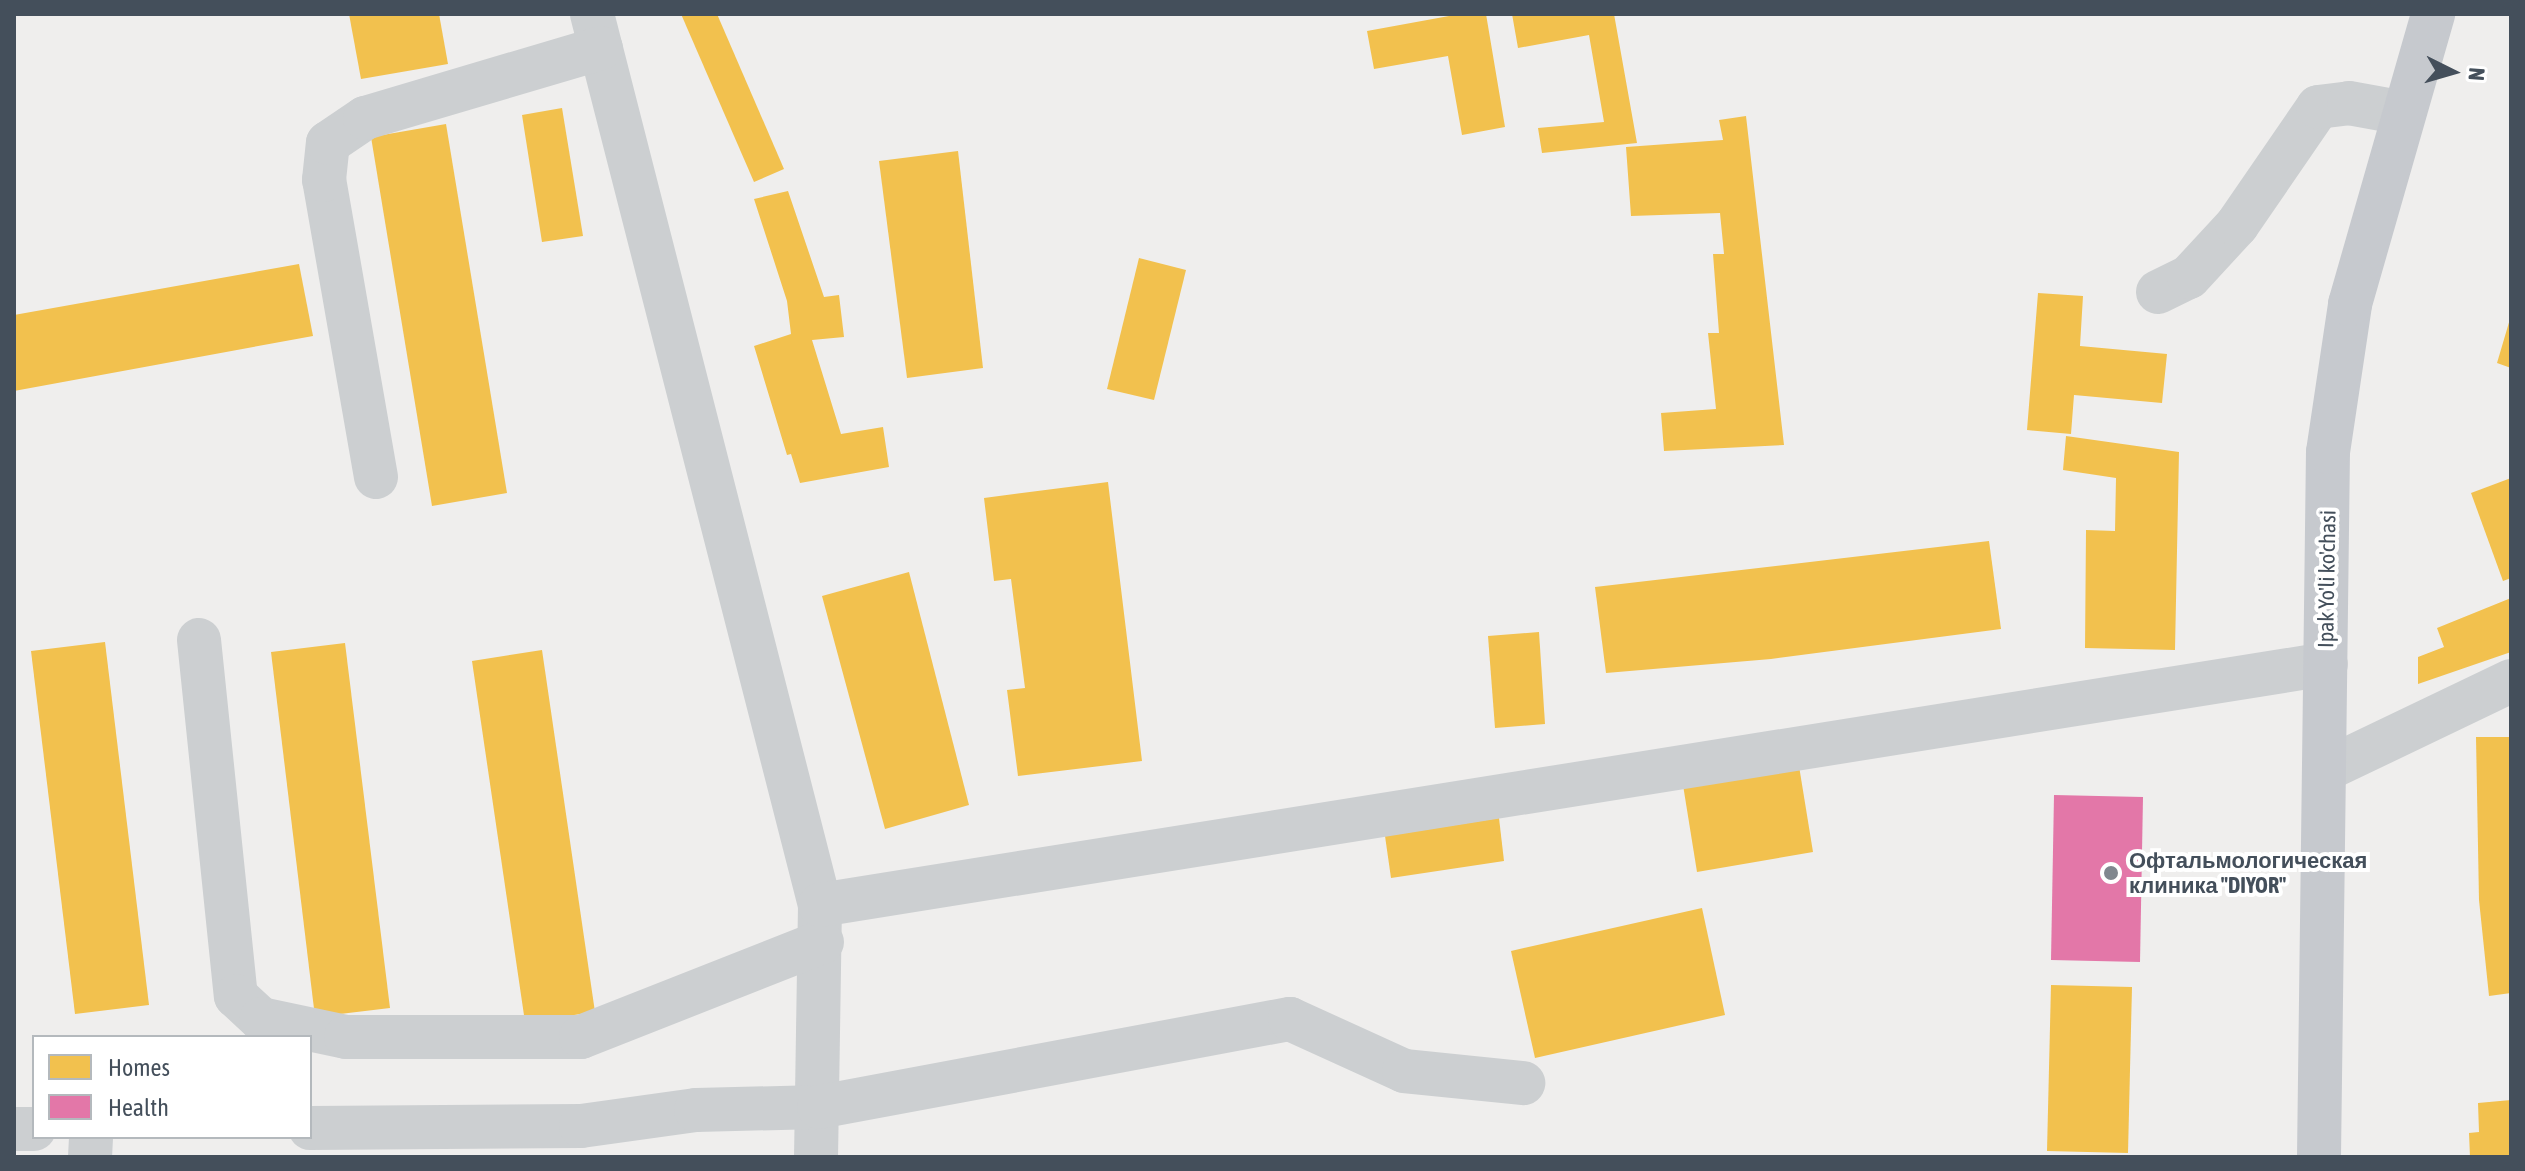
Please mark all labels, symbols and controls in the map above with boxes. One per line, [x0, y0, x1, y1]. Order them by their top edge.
north arrow [2413, 32, 2493, 112]
text: N [2463, 66, 2490, 82]
street label: Ipak Yo'li ko'chasi [2313, 510, 2341, 648]
place label: Офтальмологическая клиника "DIYOR" [2129, 847, 2367, 898]
marker: Офтальмологическая клиника "DIYOR" [2100, 862, 2122, 884]
legend [32, 1035, 312, 1139]
text: Homes [108, 1054, 170, 1081]
text: Health [108, 1094, 169, 1121]

